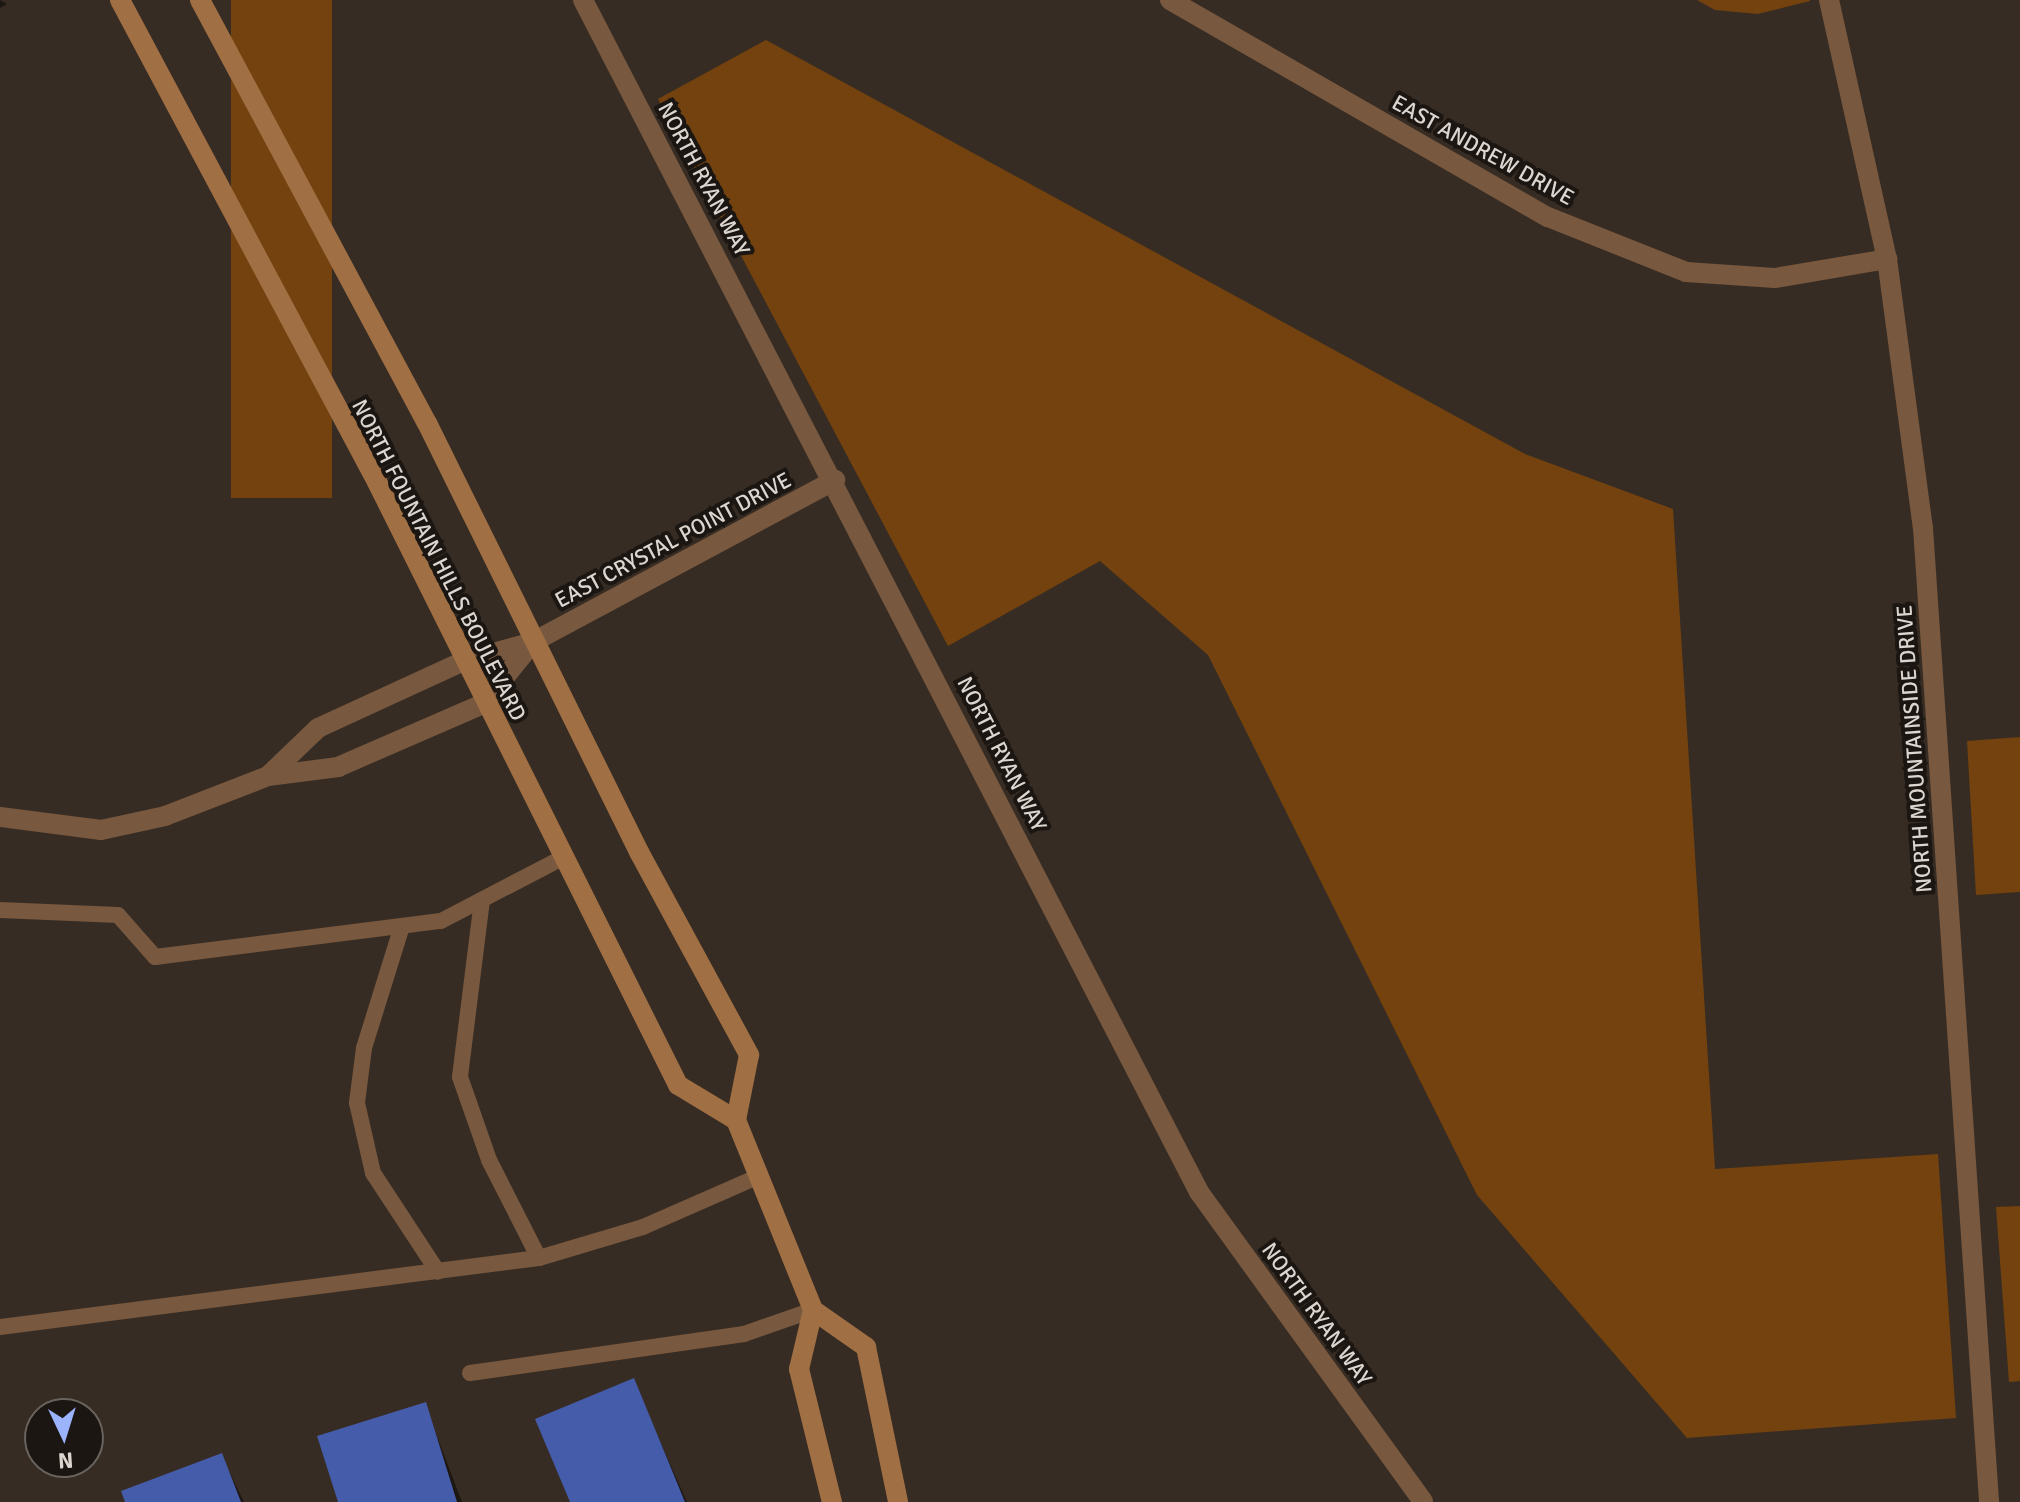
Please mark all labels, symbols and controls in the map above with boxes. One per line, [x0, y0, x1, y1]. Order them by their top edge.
street label: EAST ANDREW DRIVE [1387, 89, 1579, 211]
street label: NORTH RYAN WAY [652, 98, 756, 260]
street label: NORTH FOUNTAIN HILLS BOULEVARD [346, 395, 532, 725]
street label: EAST CRYSTAL POINT DRIVE [550, 466, 796, 614]
street label: NORTH MOUNTAINSIDE DRIVE [1891, 604, 1937, 894]
street label: NORTH RYAN WAY [952, 672, 1052, 836]
street label: NORTH RYAN WAY [1256, 1237, 1378, 1391]
north arrow [24, 1398, 104, 1478]
text: N [57, 1446, 74, 1474]

